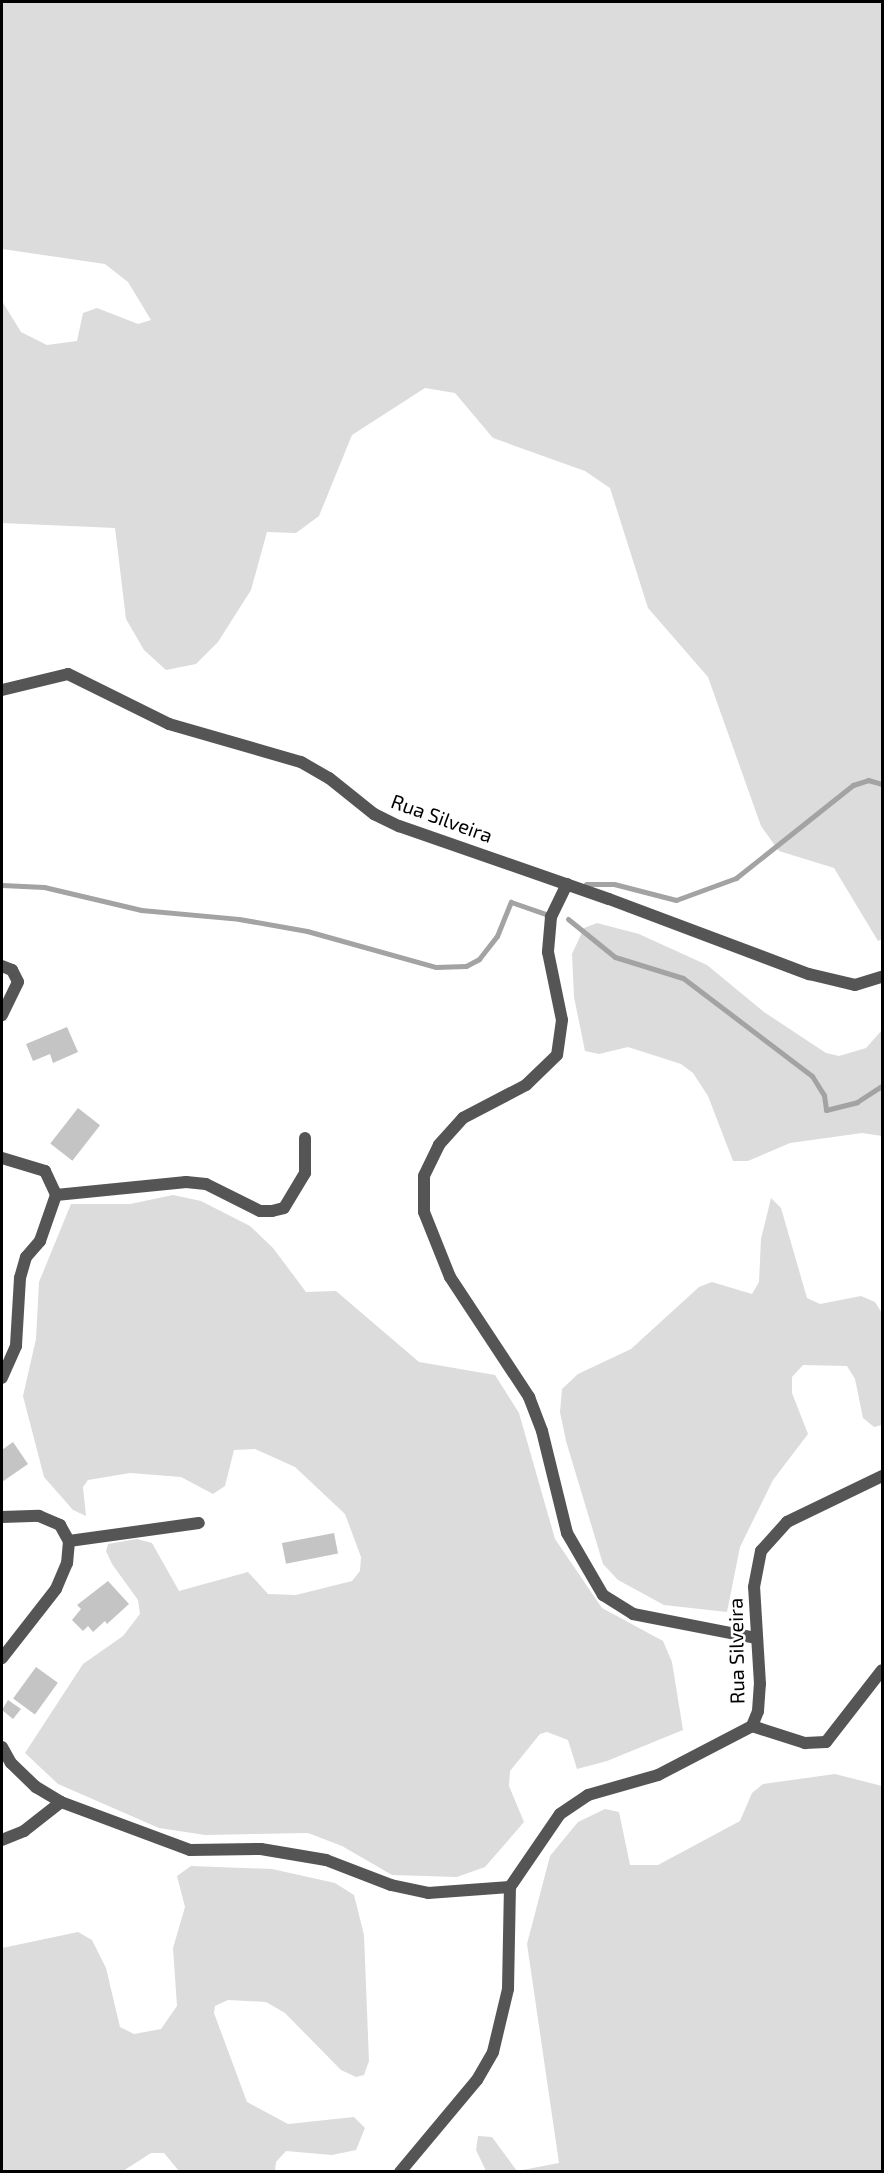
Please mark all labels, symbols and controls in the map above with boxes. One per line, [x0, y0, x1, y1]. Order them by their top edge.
street label: Rua Silveira [388, 789, 496, 847]
street label: Rua Silveira [723, 1598, 749, 1704]

